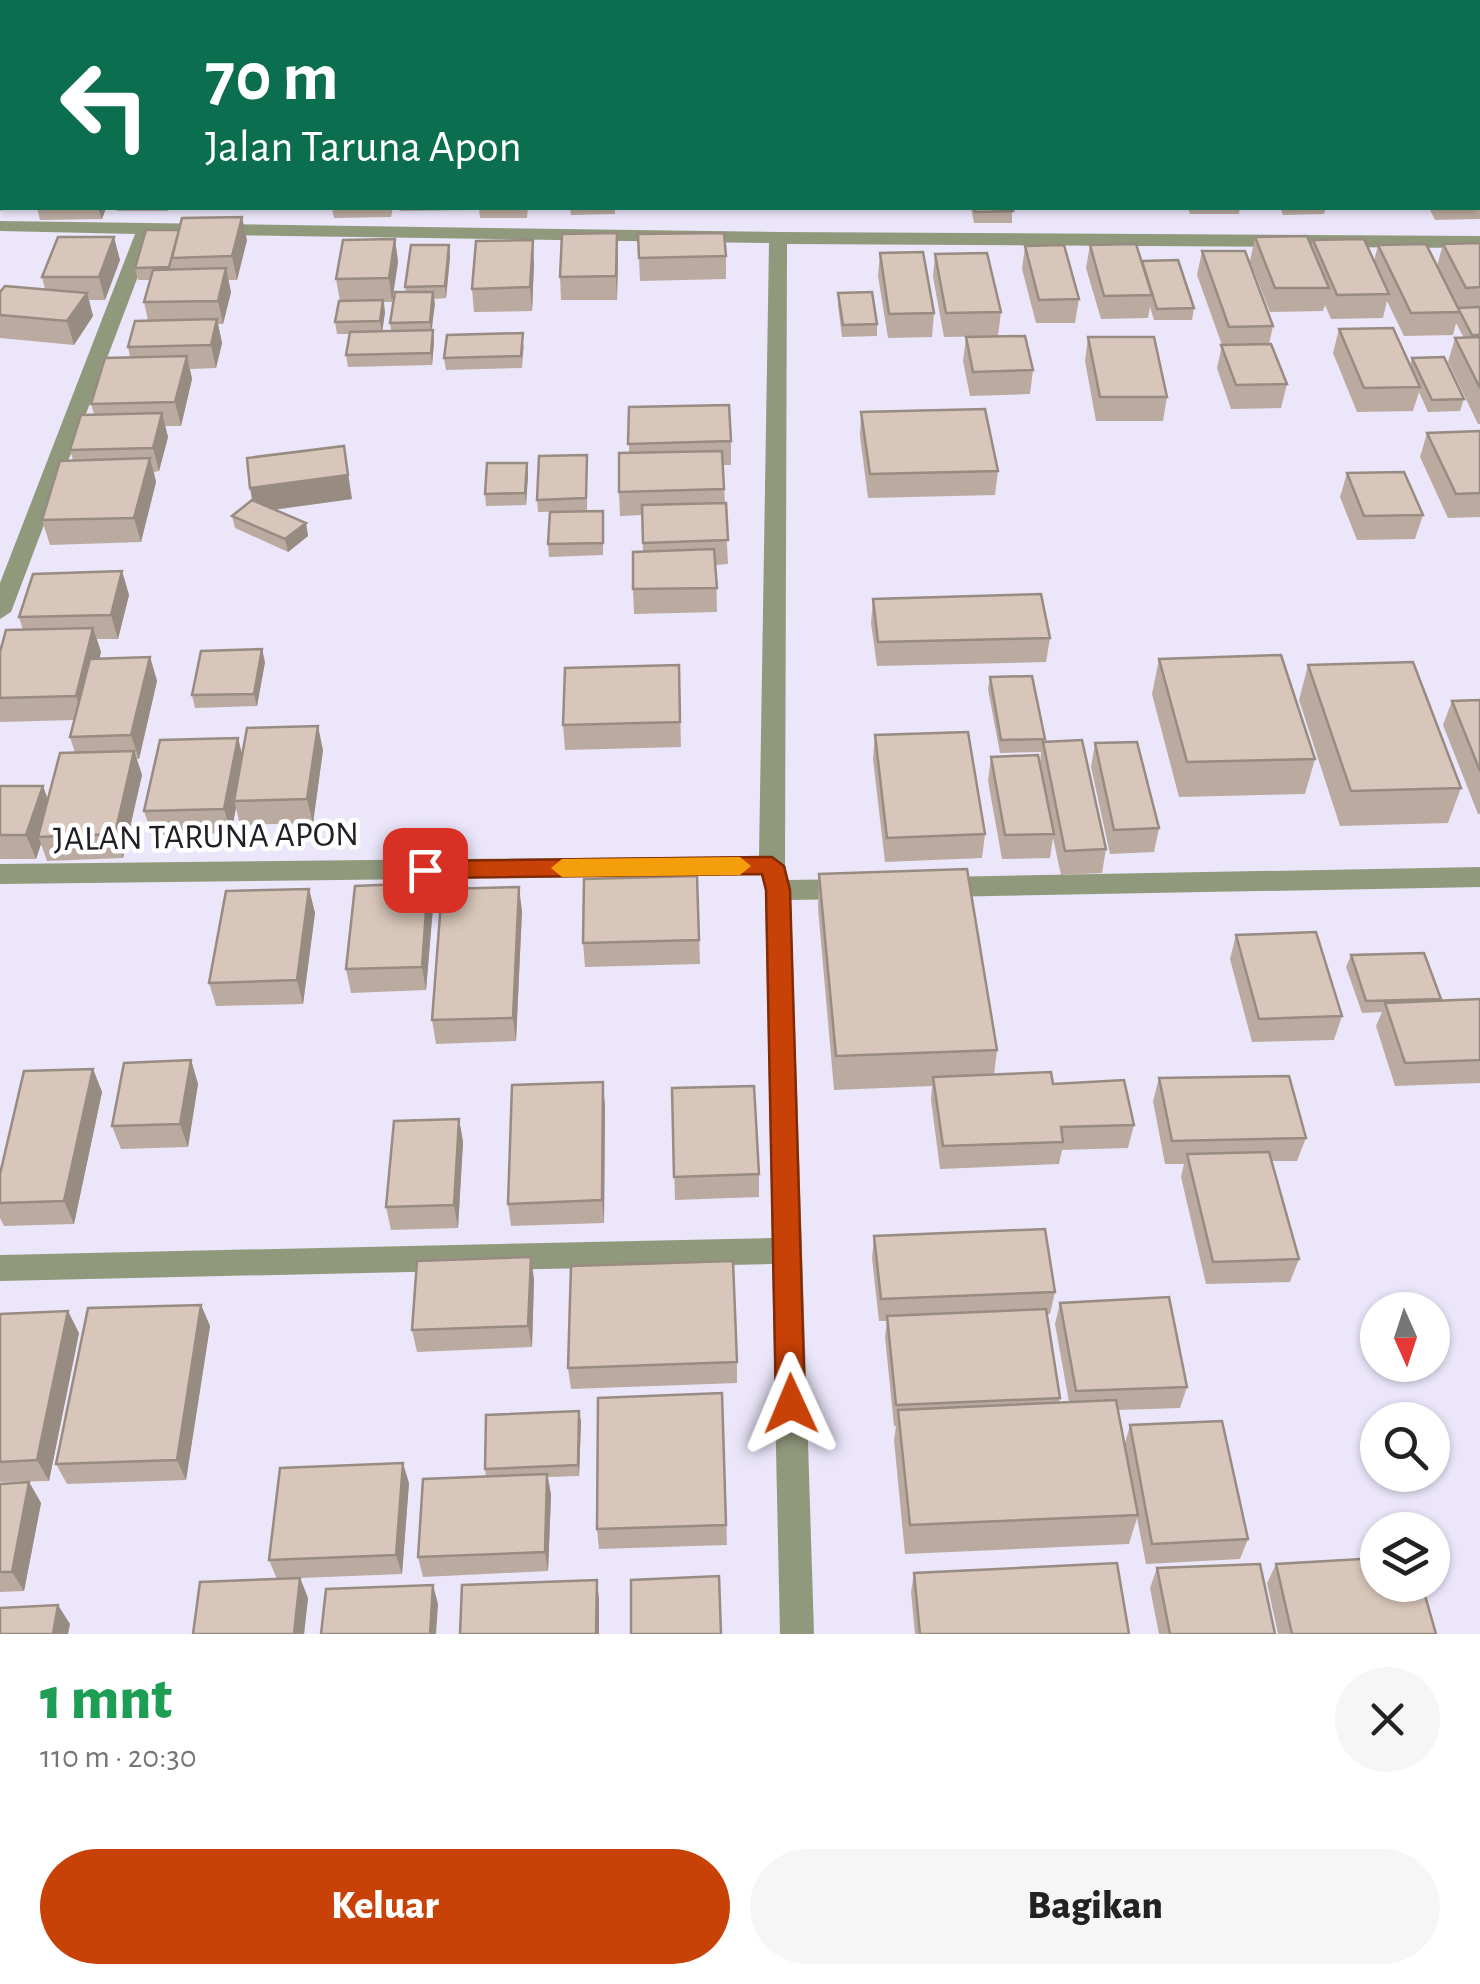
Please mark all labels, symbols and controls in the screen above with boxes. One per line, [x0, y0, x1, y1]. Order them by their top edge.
icon: left [40, 40, 170, 170]
text: 70 m [205, 43, 339, 113]
text: Jalan Taruna Apon [205, 125, 522, 170]
street label: JALAN TARUNA APON [53, 817, 359, 857]
pin [383, 828, 468, 913]
icon: arrive [398, 843, 453, 898]
north arrow [1360, 1292, 1450, 1382]
map controls [1360, 1292, 1450, 1602]
position arrow [739, 1352, 843, 1456]
button: search [1360, 1402, 1450, 1492]
button: layers [1360, 1512, 1450, 1602]
button: close [1335, 1667, 1440, 1772]
text: 1 mnt [40, 1670, 172, 1730]
text: 110 m · 20:30 [40, 1741, 197, 1773]
button: Keluar [40, 1849, 730, 1964]
button: Bagikan [750, 1849, 1440, 1964]

